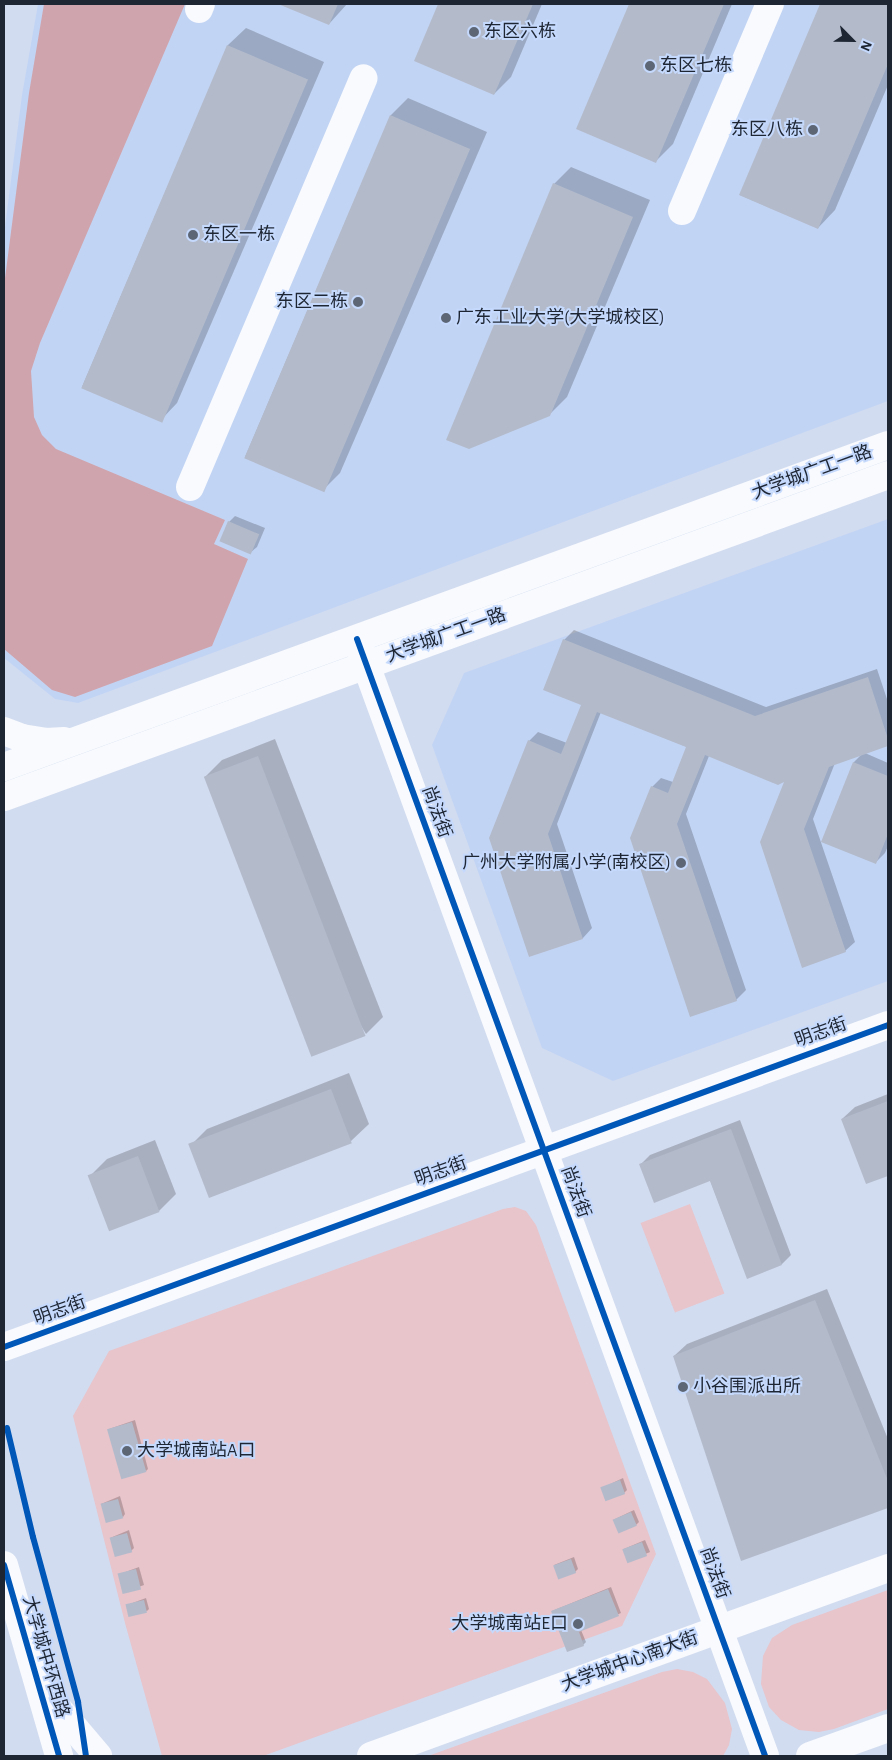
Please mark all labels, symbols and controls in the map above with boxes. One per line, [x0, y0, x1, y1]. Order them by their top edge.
north arrow [827, 15, 877, 65]
place label: 东区六栋 [484, 21, 556, 43]
marker: 东区六栋 [468, 26, 480, 38]
text: N [857, 39, 874, 53]
place label: 东区七栋 [660, 55, 732, 77]
marker: 东区七栋 [644, 60, 656, 72]
place label: 东区八栋 [731, 119, 803, 141]
marker: 东区八栋 [807, 124, 819, 136]
place label: 东区一栋 [203, 224, 275, 246]
marker: 东区一栋 [187, 229, 199, 241]
place label: 东区二栋 [276, 291, 348, 313]
marker: 东区二栋 [352, 296, 364, 308]
place label: 广东工业大学(大学城校区) [456, 307, 665, 329]
marker: 广东工业大学(大学城校区) [440, 312, 452, 324]
street label: 大学城广工一路 [749, 441, 875, 505]
street label: 大学城广工一路 [383, 604, 509, 668]
street label: 尚法街 [417, 783, 455, 841]
place label: 广州大学附属小学(南校区) [462, 852, 671, 874]
marker: 广州大学附属小学(南校区) [675, 857, 687, 869]
street label: 明志街 [792, 1014, 850, 1052]
street label: 明志街 [412, 1153, 470, 1191]
street label: 尚法街 [556, 1163, 594, 1221]
street label: 明志街 [31, 1292, 89, 1330]
place label: 小谷围派出所 [693, 1376, 801, 1398]
marker: 小谷围派出所 [677, 1381, 689, 1393]
place label: 大学城南站A口 [137, 1440, 255, 1462]
marker: 大学城南站A口 [121, 1445, 133, 1457]
street label: 尚法街 [695, 1544, 733, 1602]
street label: 大学城中环西路 [17, 1593, 73, 1721]
place label: 大学城南站E口 [451, 1613, 568, 1635]
marker: 大学城南站E口 [572, 1618, 584, 1630]
street label: 大学城中心南大街 [559, 1627, 701, 1697]

